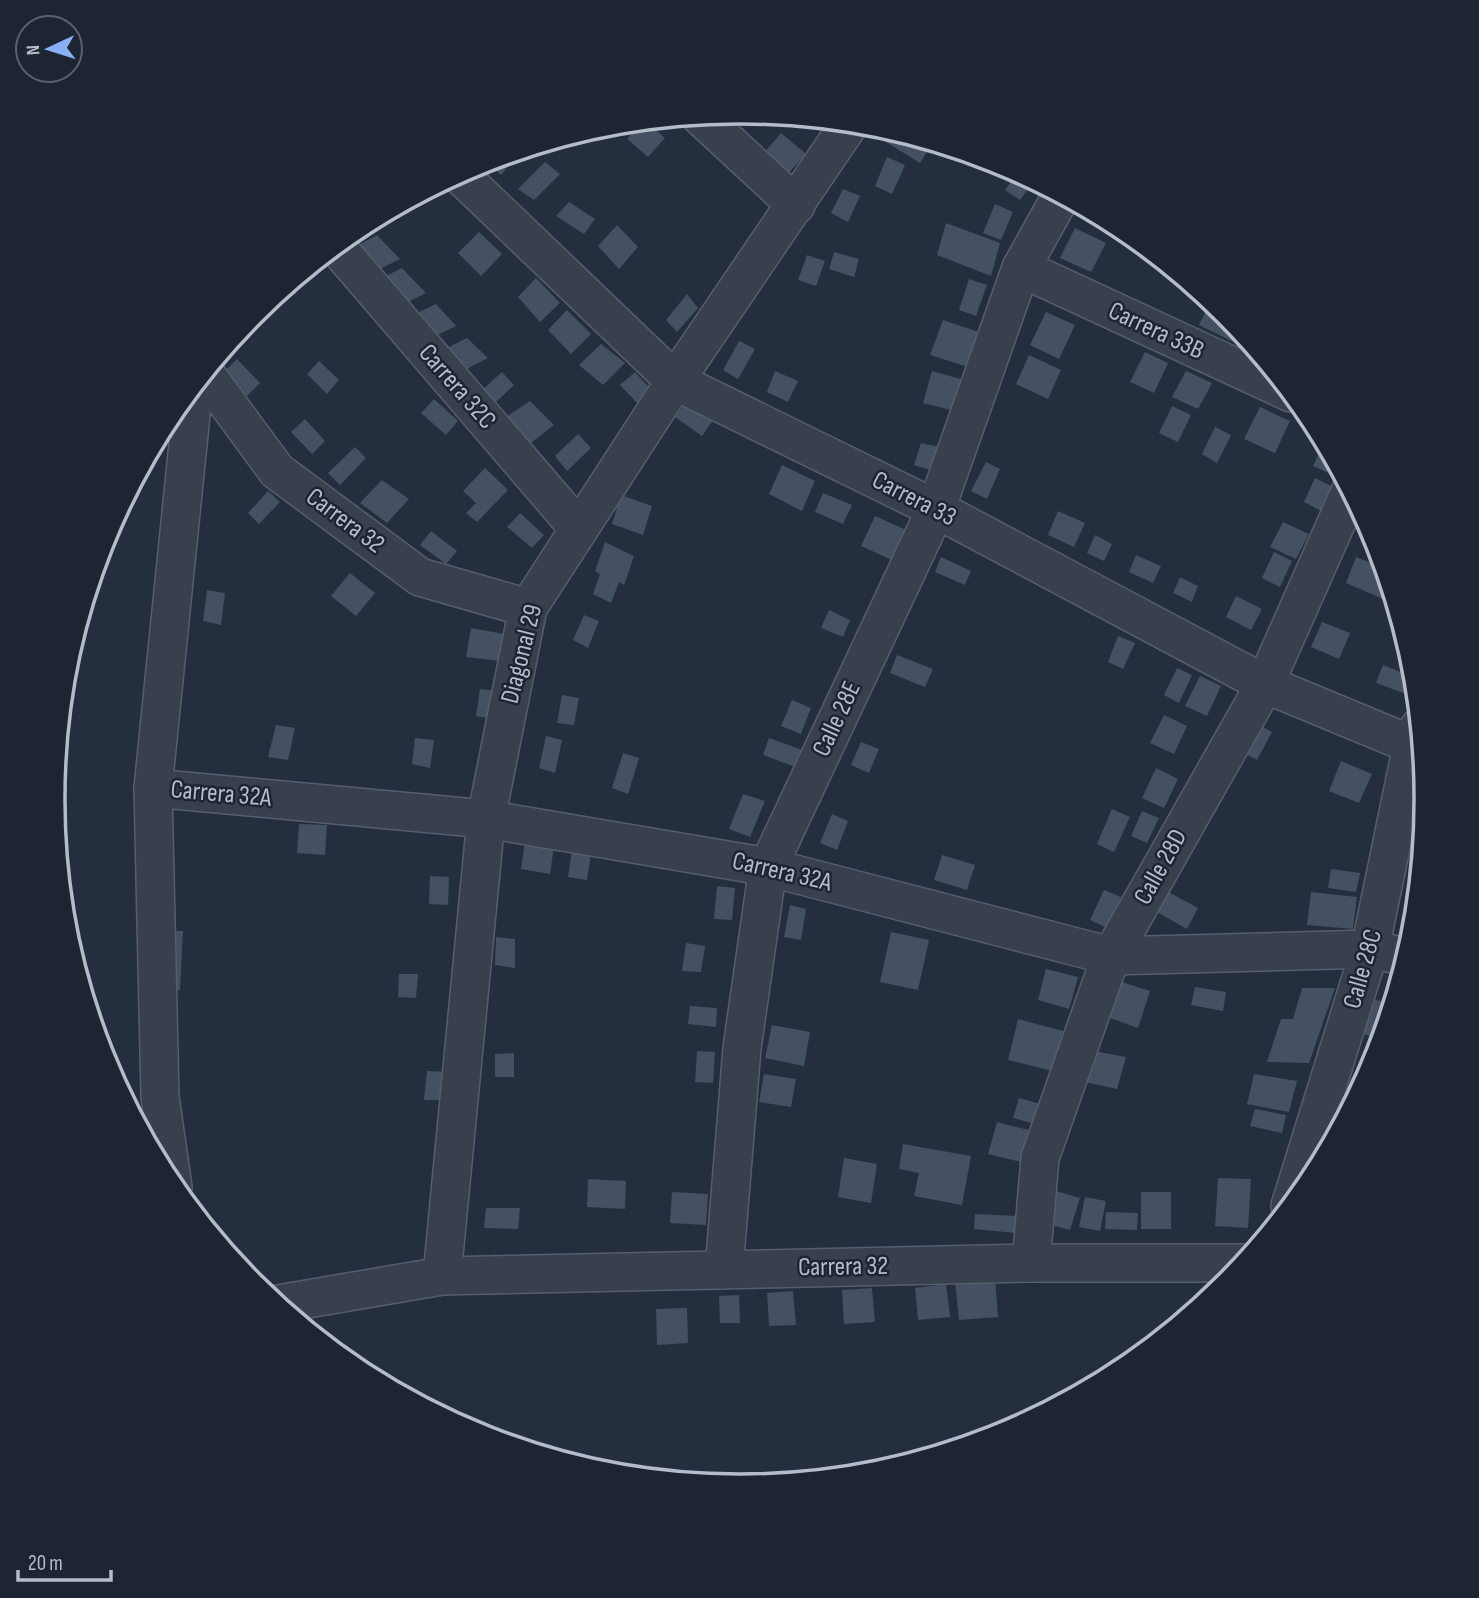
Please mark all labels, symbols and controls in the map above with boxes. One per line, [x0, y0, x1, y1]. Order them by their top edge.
north arrow [14, 14, 84, 84]
text: N [22, 44, 45, 56]
street label: Carrera 33B [1103, 295, 1209, 367]
street label: Carrera 32C [412, 338, 502, 436]
street label: Carrera 33 [867, 465, 961, 533]
street label: Carrera 32 [300, 482, 390, 560]
street label: Diagonal 29 [495, 601, 549, 707]
street label: Calle 28E [806, 677, 868, 761]
street label: Carrera 32A [169, 774, 274, 814]
street label: Calle 28D [1128, 824, 1194, 910]
street label: Carrera 32A [729, 846, 836, 899]
street label: Calle 28C [1337, 926, 1389, 1012]
street label: Carrera 32 [798, 1251, 888, 1283]
scale bar [18, 1538, 110, 1582]
text: 20 m [28, 1551, 63, 1576]

